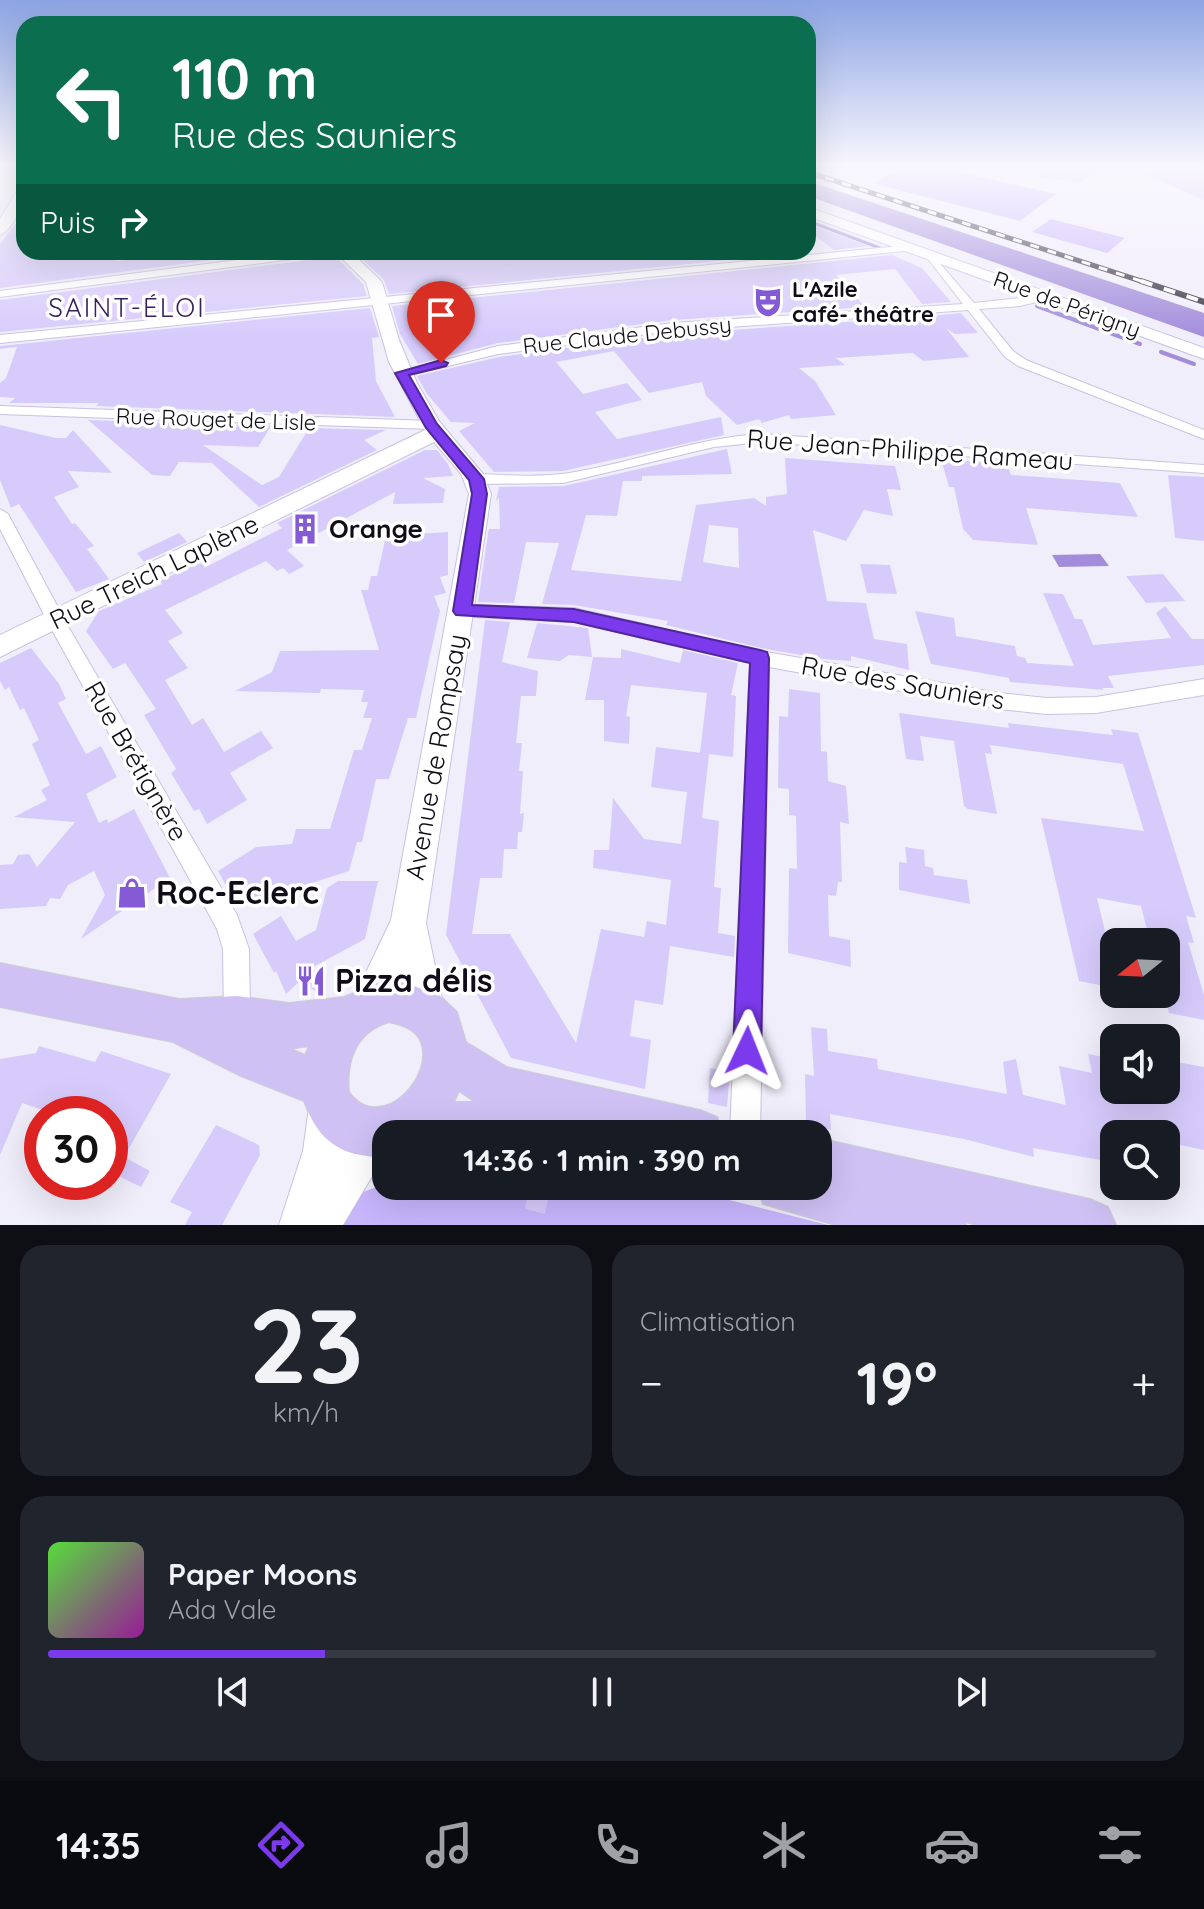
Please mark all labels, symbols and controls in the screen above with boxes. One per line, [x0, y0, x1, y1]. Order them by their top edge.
text: 110 m [172, 43, 317, 113]
icon: left [40, 48, 144, 152]
text: Rue des Sauniers [172, 112, 457, 157]
icon: right [111, 200, 155, 244]
text: Puis [40, 203, 95, 241]
street label: Rue de Périgny [990, 264, 1144, 344]
place label: L'Azile café- théâtre [792, 275, 934, 328]
pin [407, 281, 475, 363]
theatre icon: L'Azile café- théâtre [751, 285, 785, 319]
district label: SAINT-ÉLOI [48, 291, 206, 324]
icon: arrive [419, 293, 463, 337]
street label: Rue Claude Debussy [521, 310, 733, 360]
street label: Rue Rouget de Lisle [115, 402, 317, 436]
street label: Rue Jean-Philippe Rameau [746, 422, 1074, 477]
street label: Rue Treich Laplène [44, 507, 264, 636]
building icon: Orange [288, 512, 322, 546]
place label: Orange [329, 512, 423, 545]
street label: Avenue de Rompsay [398, 631, 473, 882]
street label: Rue des Sauniers [799, 648, 1007, 717]
street label: Rue Brétignère [77, 675, 196, 847]
place label: Roc-Eclerc [156, 872, 319, 912]
shop icon: Roc-Eclerc [115, 876, 149, 910]
north arrow [1100, 928, 1180, 1008]
map controls [1100, 928, 1180, 1200]
place label: Pizza délis [335, 960, 492, 1000]
restaurant icon: Pizza délis [294, 964, 328, 998]
position arrow [705, 1009, 789, 1093]
button: sound [1100, 1024, 1180, 1104]
speed limit sign: 30 [24, 1096, 128, 1200]
button: search [1100, 1120, 1180, 1200]
text: 14:36 · 1 min · 390 m [463, 1141, 741, 1179]
text: 23 [248, 1279, 364, 1409]
text: Climatisation [640, 1305, 796, 1338]
text: 19° [857, 1345, 938, 1420]
text: − [640, 1355, 663, 1410]
text: + [1131, 1355, 1156, 1410]
text: km/h [273, 1396, 339, 1429]
text: Paper Moons [168, 1555, 357, 1593]
text: Ada Vale [168, 1593, 277, 1626]
icon: previous [211, 1670, 255, 1714]
icon: pause [580, 1670, 624, 1714]
icon: next [949, 1670, 993, 1714]
icon: directions [253, 1817, 309, 1873]
icon: music [421, 1817, 477, 1873]
icon: phone [589, 1817, 645, 1873]
icon: climate [756, 1817, 812, 1873]
icon: car [924, 1817, 980, 1873]
icon: filters [1092, 1817, 1148, 1873]
text: 14:35 [56, 1823, 141, 1868]

